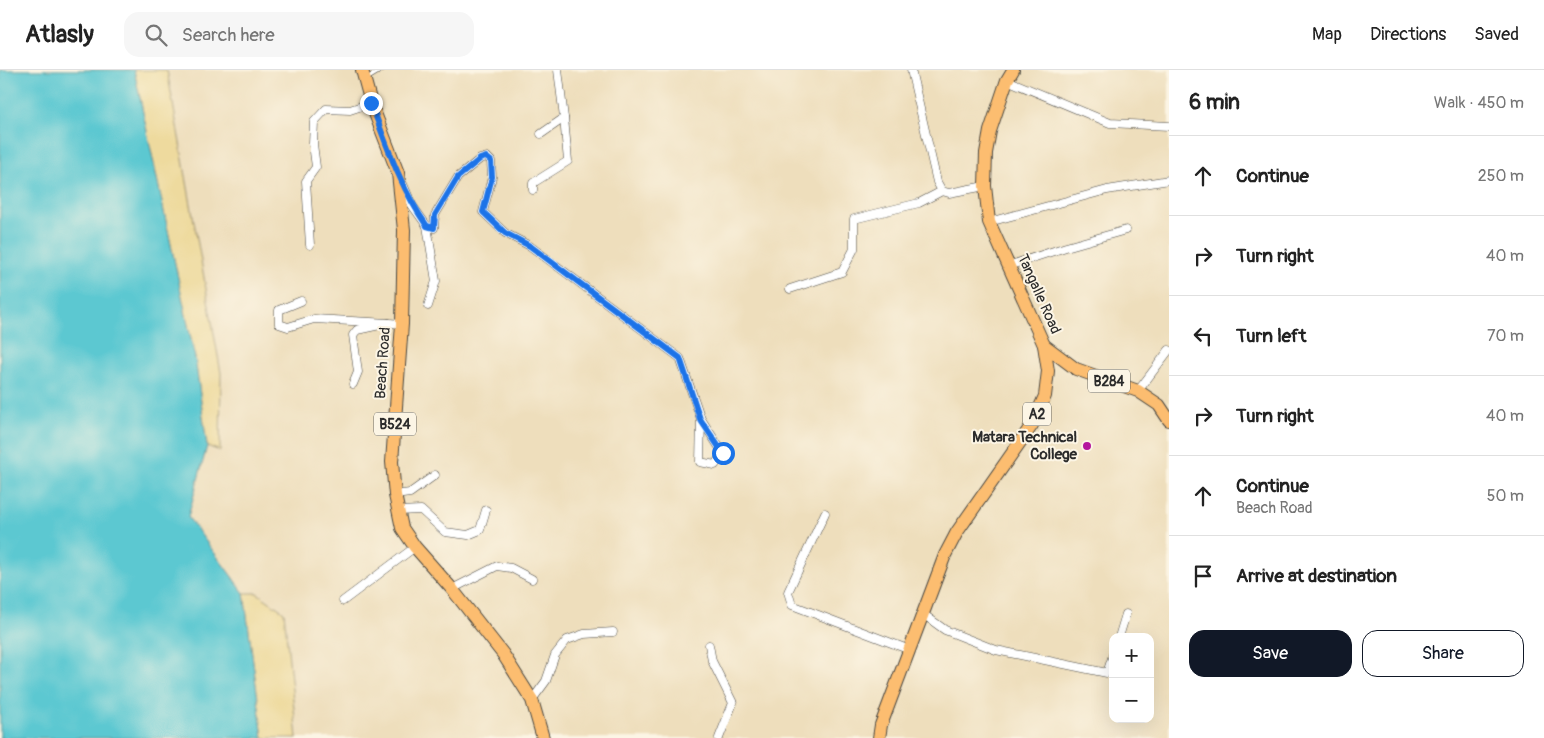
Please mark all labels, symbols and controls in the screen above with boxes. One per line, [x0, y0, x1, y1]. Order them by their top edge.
search box [124, 12, 474, 57]
text: Atlasly [25, 20, 94, 49]
icon: search [142, 21, 170, 49]
text: Search here [182, 23, 275, 47]
text: Map [1312, 23, 1342, 46]
text: Directions [1370, 23, 1446, 46]
text: Saved [1474, 23, 1519, 46]
text: 6 min [1189, 89, 1240, 116]
route end [360, 92, 383, 115]
text: Walk · 450 m [1434, 93, 1524, 113]
icon: ahead [1189, 162, 1217, 190]
text: Continue [1236, 164, 1309, 188]
text: 250 m [1478, 166, 1524, 186]
icon: right [1189, 242, 1217, 270]
text: Turn right [1236, 244, 1314, 268]
text: 40 m [1486, 246, 1524, 266]
street label: Tangalle Road [1013, 251, 1065, 337]
icon: left [1189, 322, 1217, 350]
text: Turn left [1236, 324, 1306, 348]
text: 70 m [1487, 326, 1524, 346]
street label: Beach Road [371, 327, 395, 399]
road number: B284 [1088, 370, 1130, 392]
road number: A2 [1023, 402, 1051, 426]
icon: right [1189, 402, 1217, 430]
text: Turn right [1236, 404, 1314, 428]
text: 40 m [1486, 406, 1524, 426]
road number: B524 [374, 412, 416, 436]
place label: Matara Technical College [972, 428, 1078, 464]
marker: Matara Technical College [1081, 440, 1093, 452]
route start [712, 442, 735, 465]
text: Continue [1236, 474, 1309, 498]
icon: ahead [1189, 482, 1217, 510]
text: 50 m [1487, 486, 1524, 506]
text: Beach Road [1236, 498, 1313, 518]
icon: arrive [1189, 562, 1217, 590]
text: Arrive at destination [1236, 564, 1397, 588]
button: Save [1189, 630, 1352, 677]
button: Share [1362, 630, 1524, 677]
map controls [1109, 633, 1154, 723]
button: + [1109, 633, 1154, 678]
button: − [1109, 678, 1154, 723]

